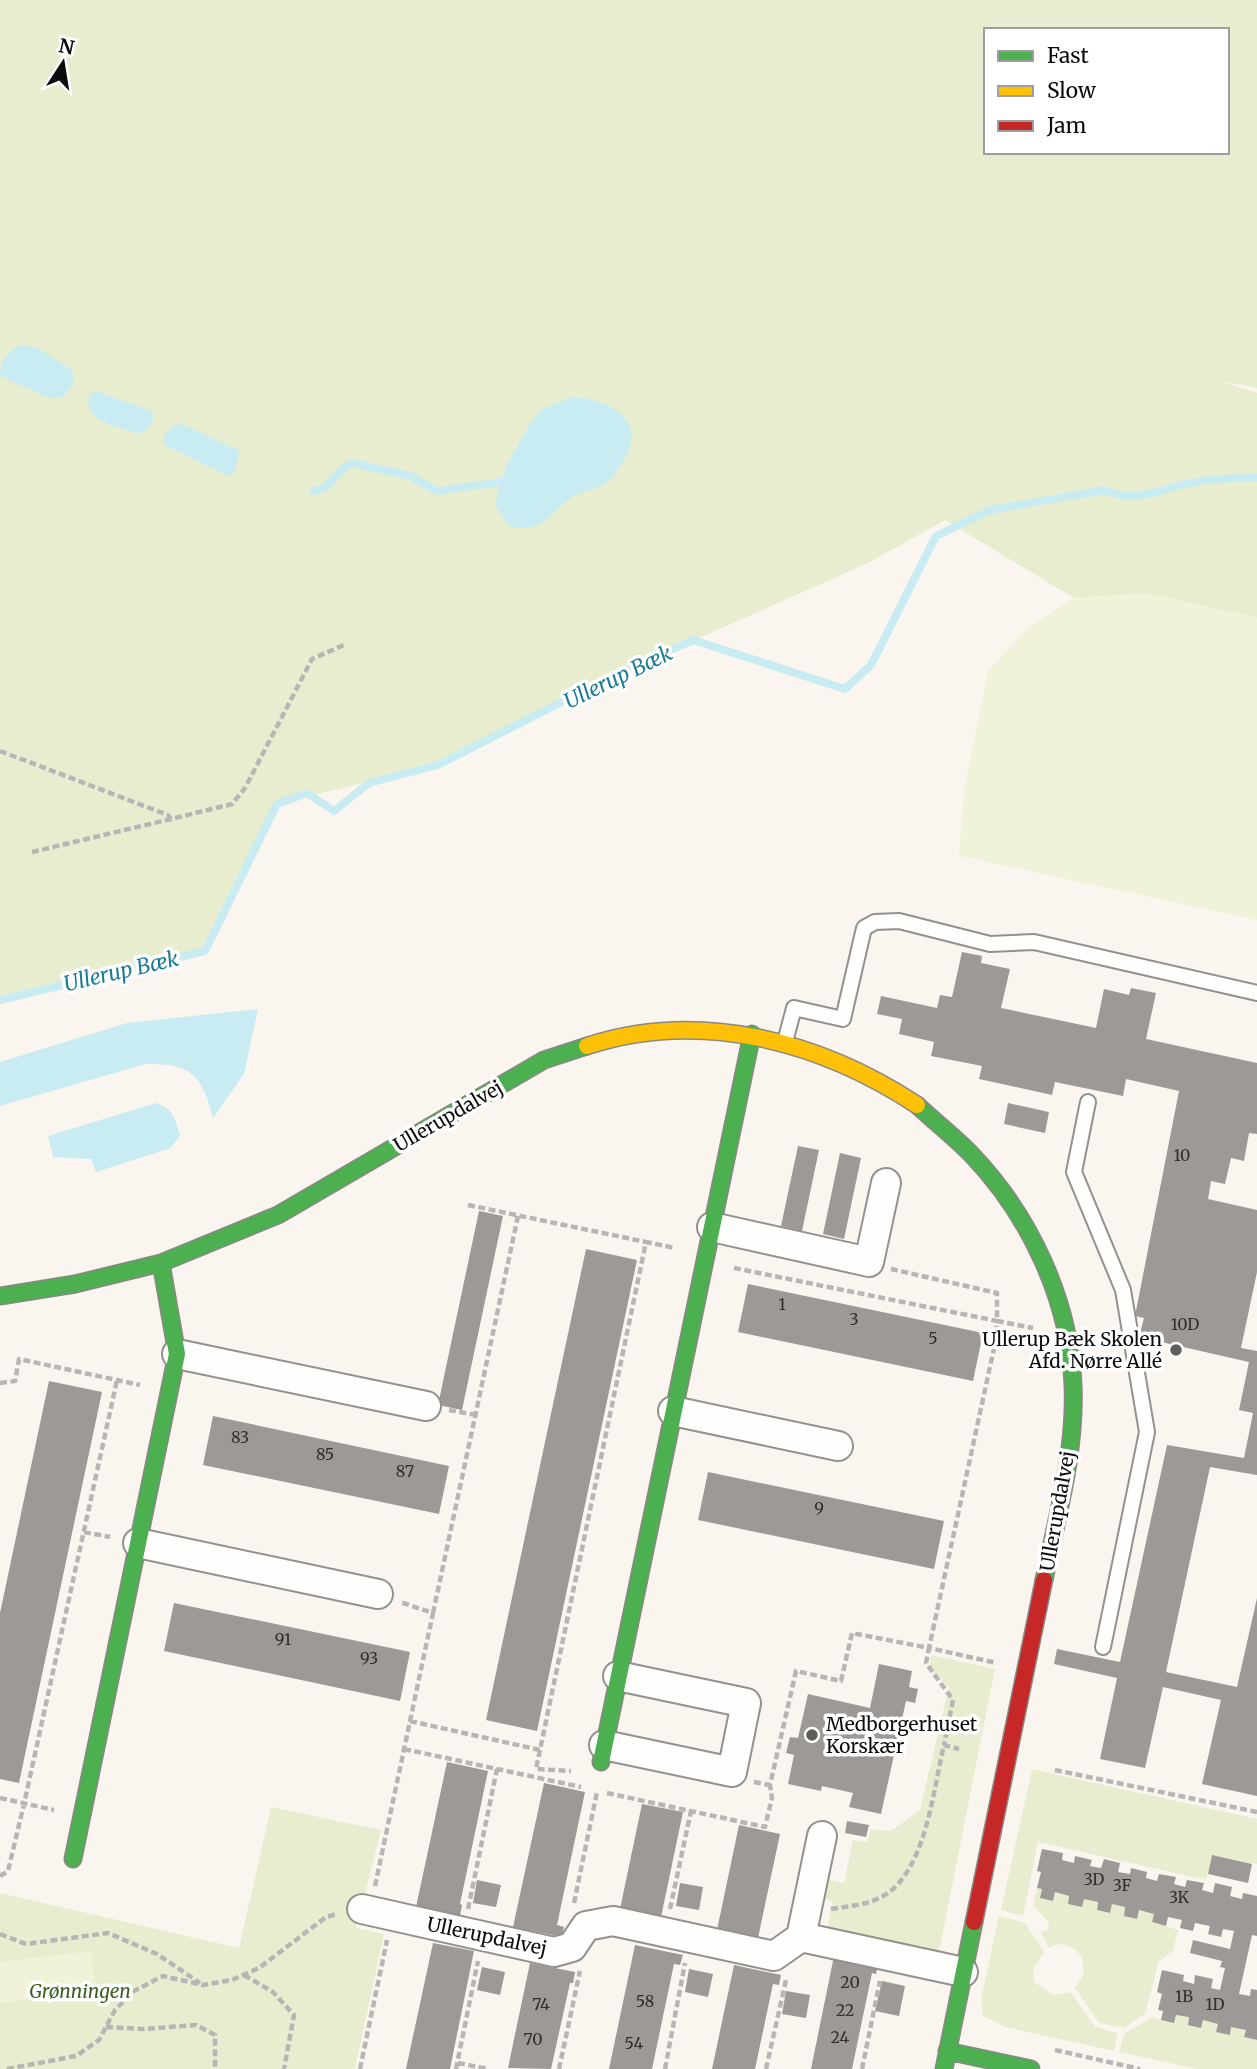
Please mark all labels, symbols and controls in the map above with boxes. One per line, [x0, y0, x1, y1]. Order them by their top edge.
north arrow [28, 28, 98, 98]
legend [984, 28, 1229, 154]
text: N [57, 33, 76, 60]
text: Fast [1047, 42, 1089, 69]
text: Slow [1047, 77, 1096, 104]
text: Jam [1046, 112, 1086, 139]
water label: Ullerup Bæk [560, 639, 677, 715]
water label: Ullerup Bæk [61, 945, 181, 997]
street label: Ullerupdalvej [389, 1075, 507, 1157]
house number: 10 [1174, 1145, 1190, 1165]
house number: 1 [778, 1294, 786, 1314]
house number: 3 [849, 1309, 859, 1329]
house number: 10D [1171, 1314, 1199, 1334]
place label: Ullerup Bæk Skolen Afd. Nørre Allé [982, 1327, 1162, 1373]
house number: 5 [928, 1328, 938, 1348]
marker: Ullerup Bæk Skolen Afd. Nørre Allé [1168, 1342, 1184, 1358]
house number: 83 [231, 1427, 249, 1447]
house number: 85 [316, 1444, 334, 1464]
street label: Ullerupdalvej [1035, 1449, 1079, 1573]
house number: 87 [396, 1461, 414, 1481]
house number: 9 [814, 1498, 824, 1518]
house number: 91 [275, 1629, 291, 1649]
house number: 93 [360, 1648, 378, 1668]
place label: Medborgerhuset Korskær [826, 1712, 978, 1758]
marker: Medborgerhuset Korskær [804, 1727, 820, 1743]
house number: 3D [1084, 1869, 1104, 1889]
house number: 3F [1113, 1875, 1131, 1895]
house number: 3K [1169, 1887, 1190, 1907]
street label: Ullerupdalvej [425, 1912, 549, 1960]
house number: 20 [840, 1972, 860, 1992]
park label: Grønningen [29, 1979, 131, 2003]
house number: 1B [1175, 1986, 1193, 2006]
house number: 58 [636, 1991, 654, 2011]
house number: 74 [532, 1994, 550, 2014]
house number: 1D [1205, 1994, 1225, 2014]
house number: 22 [836, 2000, 854, 2020]
house number: 24 [831, 2027, 850, 2047]
house number: 70 [524, 2029, 543, 2049]
house number: 54 [625, 2033, 644, 2053]

